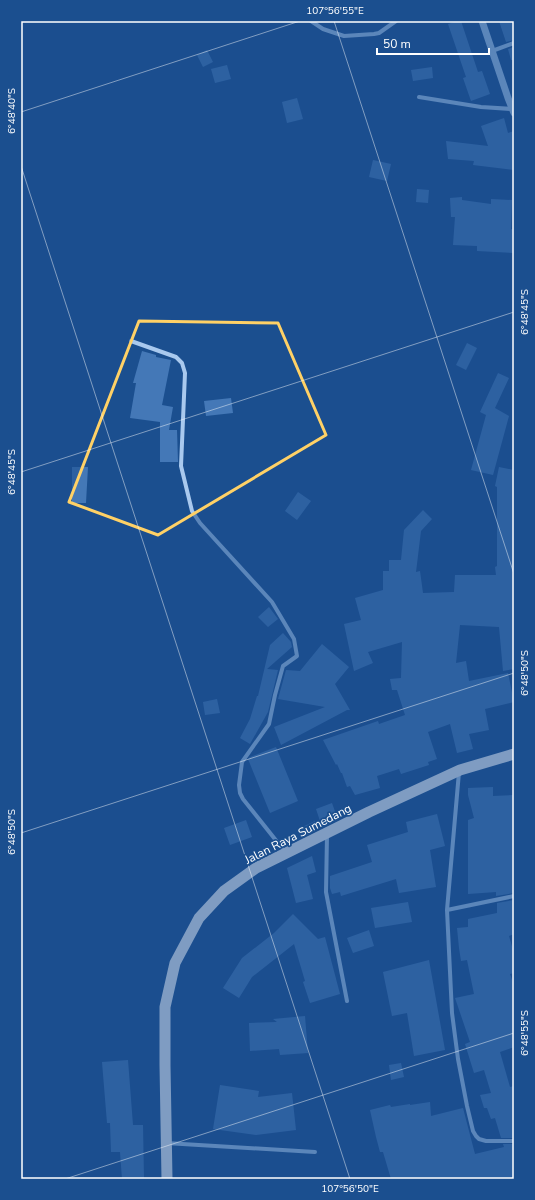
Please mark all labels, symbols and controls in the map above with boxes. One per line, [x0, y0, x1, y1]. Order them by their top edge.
text: 107°56'55"E [306, 4, 364, 18]
scale bar [377, 30, 489, 56]
text: 50 m [383, 36, 411, 52]
text: 6°48'40"S [5, 88, 19, 134]
text: 6°48'45"S [518, 289, 532, 335]
text: 6°48'45"S [5, 449, 19, 495]
text: 6°48'50"S [518, 650, 532, 696]
street label: Jalan Raya Sumedang [241, 800, 354, 868]
text: 6°48'50"S [5, 809, 19, 855]
text: 6°48'55"S [518, 1010, 532, 1056]
text: 107°56'50"E [321, 1182, 379, 1196]

